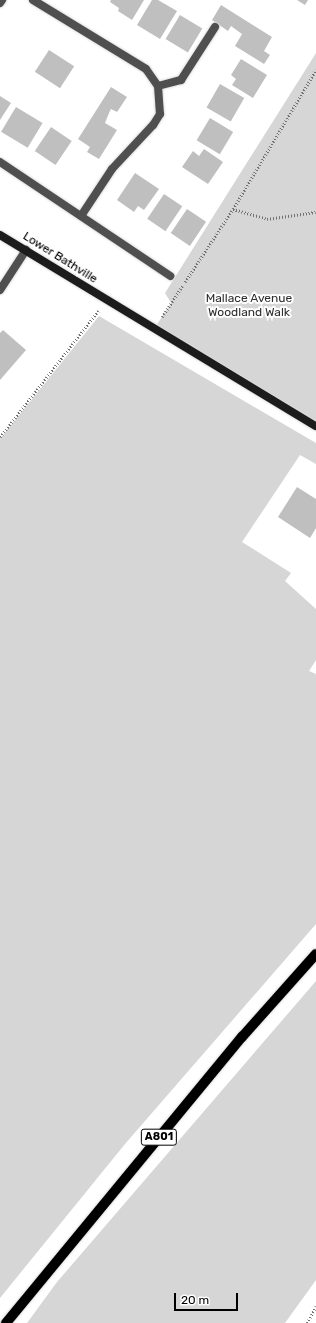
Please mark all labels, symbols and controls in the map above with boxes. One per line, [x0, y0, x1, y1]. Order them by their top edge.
street label: Lower Bathville [20, 229, 100, 287]
park label: Mallace Avenue Woodland Walk [206, 292, 292, 320]
road number: A801 [140, 1128, 178, 1146]
scale bar [176, 1285, 240, 1311]
text: 20 m [181, 1293, 209, 1307]

